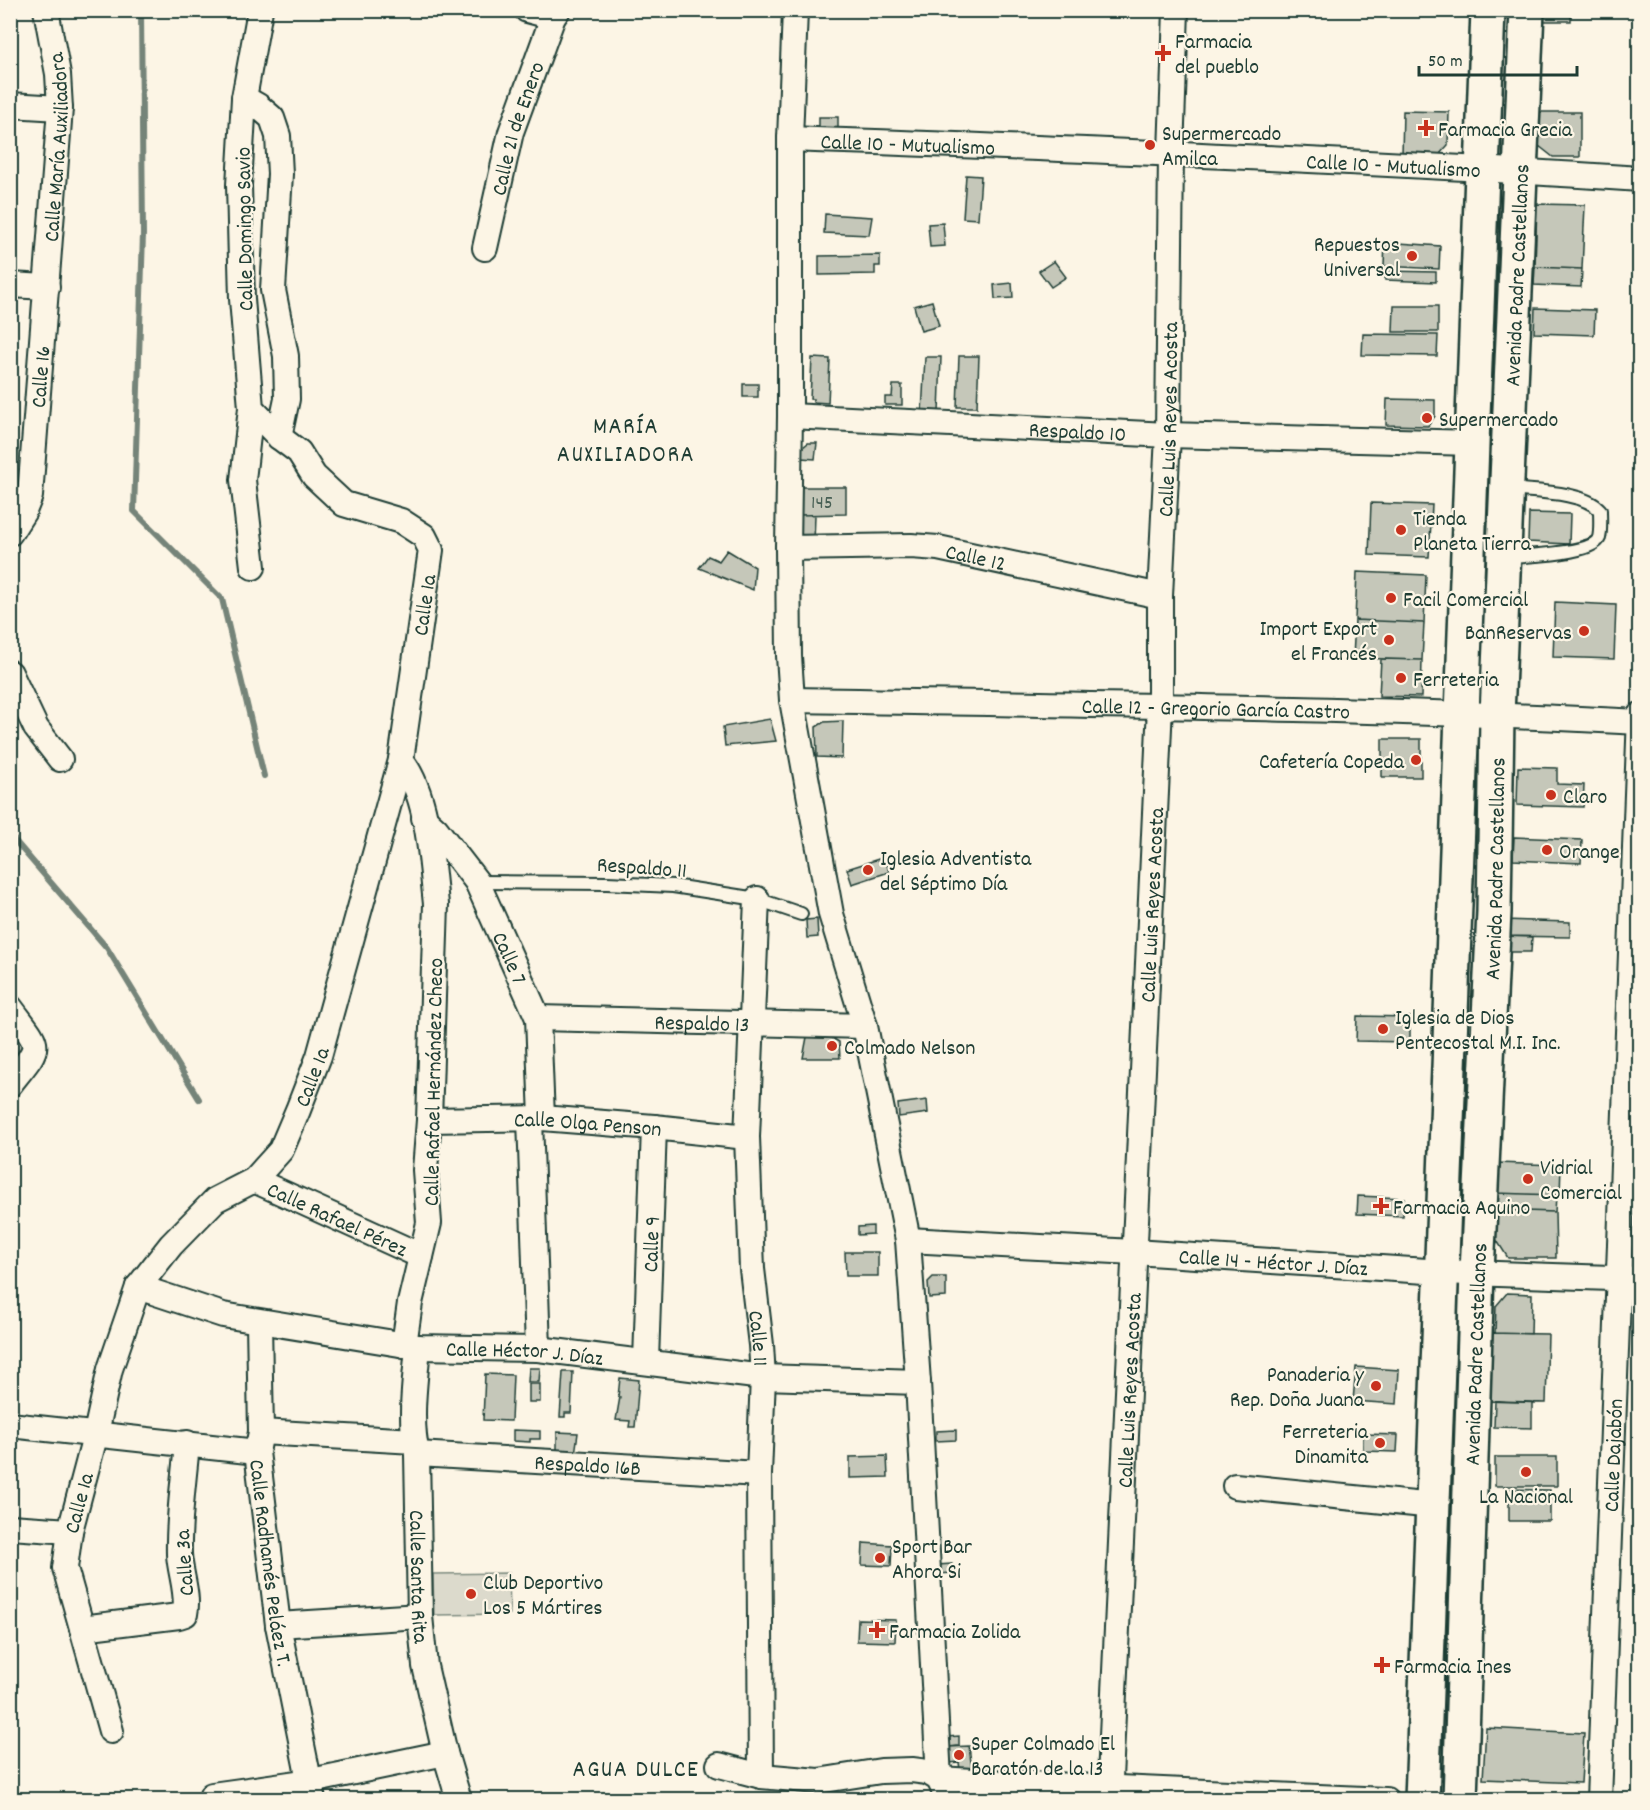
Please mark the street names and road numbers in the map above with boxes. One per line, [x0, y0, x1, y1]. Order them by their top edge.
street label: Calle María Auxiliadora [38, 49, 79, 243]
street label: Calle 21 de Enero [485, 58, 554, 199]
street label: Calle 10 - Mutualismo [820, 128, 996, 166]
street label: Calle Domingo Savio [230, 147, 263, 311]
street label: Calle 10 - Mutualismo [1305, 148, 1481, 188]
street label: Avenida Padre Castellanos [1499, 163, 1539, 387]
street label: Calle Luis Reyes Acosta [1152, 321, 1188, 518]
street label: Calle 16 [25, 345, 61, 409]
street label: Respaldo 10 [1028, 416, 1127, 452]
street label: Calle 12 [942, 538, 1008, 581]
street label: Calle 1a [407, 572, 446, 638]
street label: Calle 12 - Gregorio García Castro [1081, 693, 1350, 730]
street label: Avenida Padre Castellanos [1479, 757, 1515, 981]
street label: Calle Luis Reyes Acosta [1134, 806, 1174, 1003]
street label: Respaldo 11 [596, 851, 688, 888]
street label: Calle 7 [482, 928, 533, 990]
street label: Calle Rafael Hernández Checo [418, 958, 453, 1207]
street label: Respaldo 13 [654, 1009, 750, 1042]
street label: Calle 1a [289, 1044, 340, 1112]
street label: Calle Olga Penson [514, 1106, 663, 1147]
street label: Calle Rafael Pérez [261, 1176, 412, 1267]
street label: Calle 9 [637, 1215, 670, 1273]
street label: Avenida Padre Castellanos [1459, 1242, 1497, 1466]
street label: Calle 14 - Héctor J. Díaz [1178, 1243, 1369, 1286]
street label: Calle Luis Reyes Acosta [1112, 1292, 1152, 1489]
street label: Calle 11 [738, 1309, 774, 1367]
street label: Calle Héctor J. Díaz [446, 1335, 605, 1376]
street label: Calle Dajabón [1598, 1398, 1633, 1513]
street label: Respaldo 16B [533, 1449, 642, 1486]
street label: Calle Radhamés Peláez T. [239, 1458, 298, 1670]
street label: Calle 1a [58, 1469, 104, 1537]
street label: Calle Santa Rita [399, 1510, 435, 1646]
street label: Calle 3a [169, 1528, 204, 1597]

